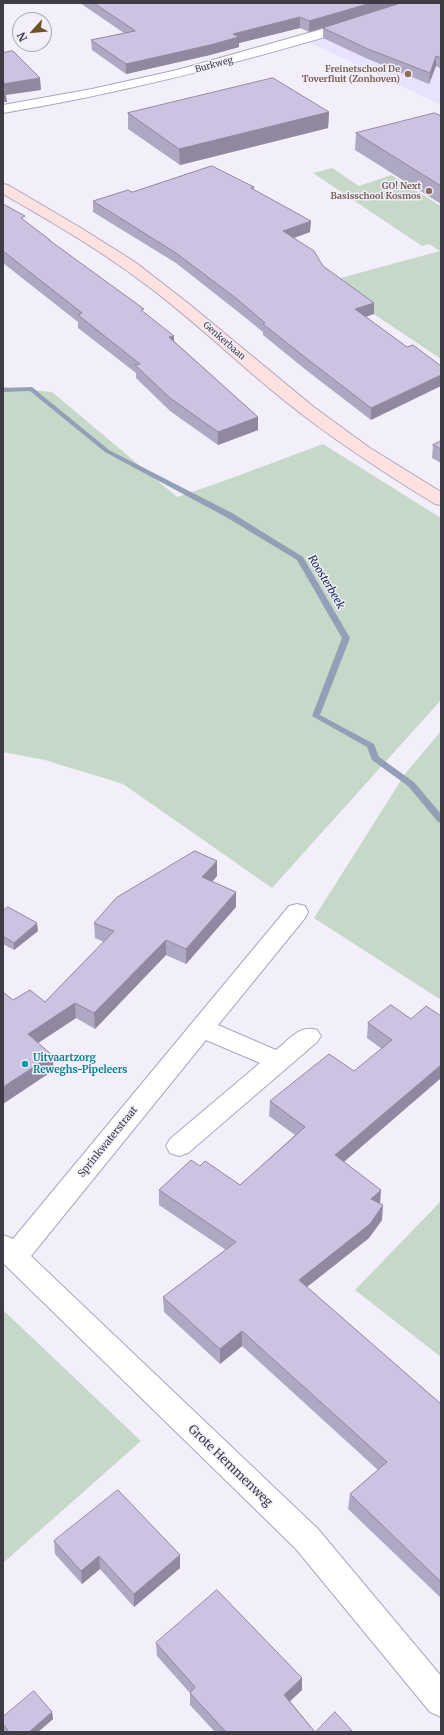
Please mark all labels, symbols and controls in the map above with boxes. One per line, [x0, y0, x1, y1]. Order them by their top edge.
north arrow [12, 12, 52, 52]
text: N [14, 30, 30, 44]
street label: Burkweg [194, 55, 234, 75]
place label: Freinetschool De Toverfluit (Zonhoven) [302, 64, 400, 85]
marker: Freinetschool De Toverfluit (Zonhoven) [403, 69, 413, 79]
place label: GO! Next Basisschool Kosmos [331, 181, 421, 202]
marker: GO! Next Basisschool Kosmos [424, 186, 434, 196]
street label: Genkerbaan [201, 320, 247, 362]
water label: Roosterbeek [305, 553, 347, 611]
place label: Uitvaartzorg Reweghs-Pipeleers [33, 1052, 127, 1076]
marker: Uitvaartzorg Reweghs-Pipeleers [20, 1059, 30, 1069]
street label: Sprinkwaterstraat [76, 1104, 140, 1180]
street label: Grote Hemmenweg [185, 1422, 275, 1510]

